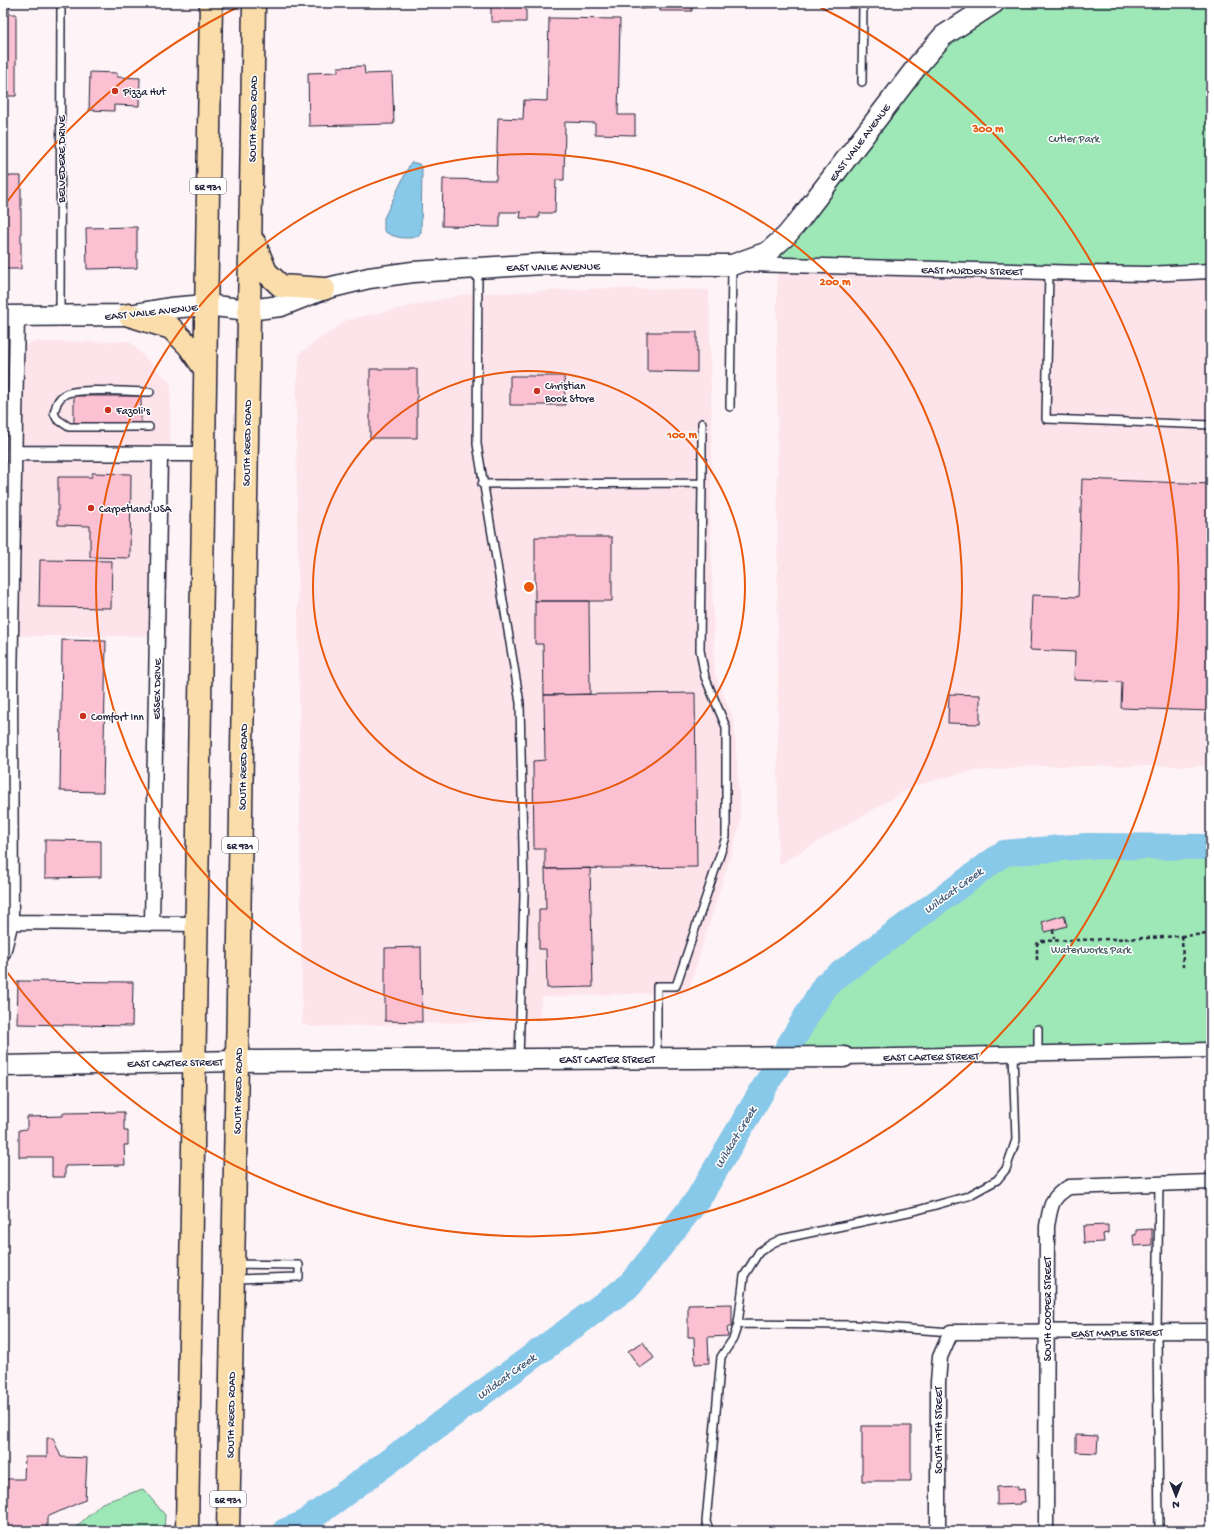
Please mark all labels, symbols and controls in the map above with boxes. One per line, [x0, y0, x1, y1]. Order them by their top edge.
street label: SOUTH REED ROAD [247, 75, 261, 162]
marker: Pizza Hut [110, 86, 120, 96]
place label: Pizza Hut [122, 87, 167, 99]
street label: EAST VAILE AVENUE [828, 101, 894, 184]
street label: BELVEDERE DRIVE [57, 114, 69, 204]
text: 300 m [971, 123, 1004, 137]
park label: Cutler Park [1048, 134, 1101, 146]
road number: SR 931 [190, 178, 226, 194]
street label: EAST VAILE AVENUE [506, 261, 601, 275]
street label: EAST MURDEN STREET [921, 265, 1024, 279]
text: 200 m [820, 276, 851, 290]
street label: EAST VAILE AVENUE [104, 302, 200, 324]
place label: Christian Book Store [544, 381, 595, 406]
marker: Christian Book Store [532, 386, 542, 396]
street label: SOUTH REED ROAD [241, 399, 255, 486]
marker: Fazoli's [103, 405, 113, 415]
place label: Fazoli's [115, 406, 151, 418]
text: 100 m [666, 429, 697, 443]
marker: Carpetland USA [86, 503, 96, 513]
place label: Carpetland USA [99, 504, 172, 516]
centre of rings [522, 580, 536, 594]
street label: ESSEX DRIVE [151, 657, 165, 720]
marker: Comfort Inn [78, 711, 88, 721]
place label: Comfort Inn [91, 711, 144, 724]
street label: SOUTH REED ROAD [237, 723, 251, 810]
road number: SR 931 [222, 837, 258, 853]
water label: Wildcat Creek [922, 865, 988, 918]
park label: Waterworks Park [1051, 945, 1132, 957]
street label: SOUTH REED ROAD [232, 1047, 246, 1134]
street label: EAST CARTER STREET [883, 1051, 980, 1065]
street label: EAST CARTER STREET [559, 1055, 656, 1067]
street label: EAST CARTER STREET [127, 1057, 224, 1071]
water label: Wildcat Creek [713, 1103, 761, 1171]
street label: SOUTH COOPER STREET [1043, 1256, 1055, 1361]
street label: EAST MAPLE STREET [1071, 1327, 1164, 1341]
water label: Wildcat Creek [475, 1351, 541, 1404]
street label: SOUTH REED ROAD [225, 1371, 239, 1458]
street label: SOUTH 17TH STREET [934, 1385, 946, 1474]
north arrow [1156, 1476, 1196, 1516]
road number: SR 931 [210, 1491, 246, 1507]
text: N [1172, 1498, 1180, 1510]

